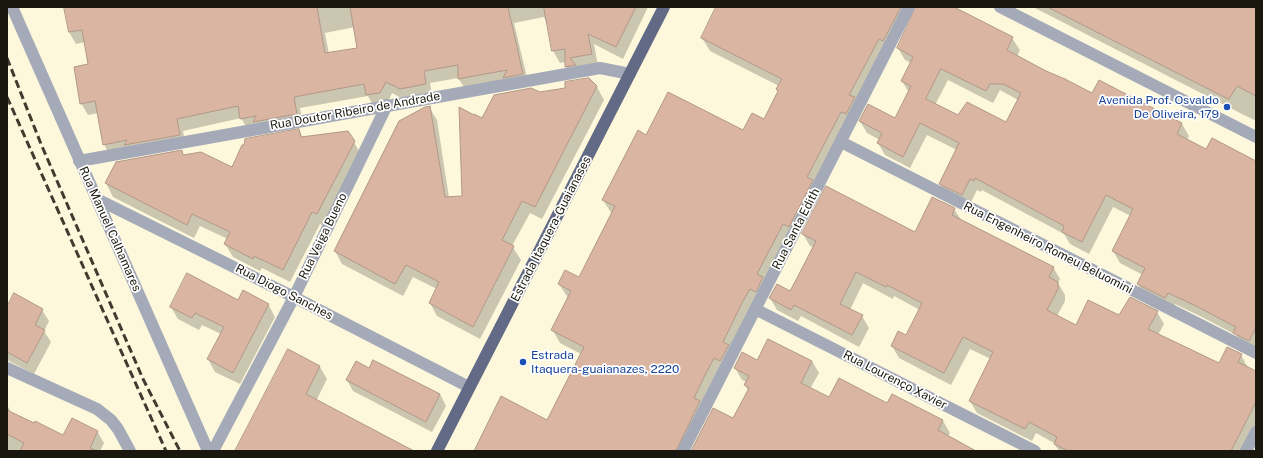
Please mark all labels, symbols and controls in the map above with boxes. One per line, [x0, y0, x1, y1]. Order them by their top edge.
street label: Rua Doutor Ribeiro de Andrade [269, 89, 441, 133]
place label: Avenida Prof. Osvaldo De Oliveira, 179 [1098, 93, 1219, 121]
marker: Avenida Prof. Osvaldo De Oliveira, 179 [1222, 102, 1232, 112]
street label: Estrada Itaquera-Guaianases [508, 154, 594, 304]
street label: Rua Manuel Calhamares [76, 164, 144, 294]
street label: Rua Santa Edith [769, 186, 823, 272]
street label: Rua Veiga Bueno [296, 191, 350, 281]
street label: Rua Engenheiro Romeu Beluomini [961, 199, 1135, 297]
street label: Rua Diogo Sanches [233, 261, 335, 323]
place label: Estrada Itaquera-guaianazes, 2220 [531, 348, 679, 376]
street label: Rua Lourenço Xavier [841, 348, 949, 412]
marker: Estrada Itaquera-guaianazes, 2220 [518, 357, 528, 367]

